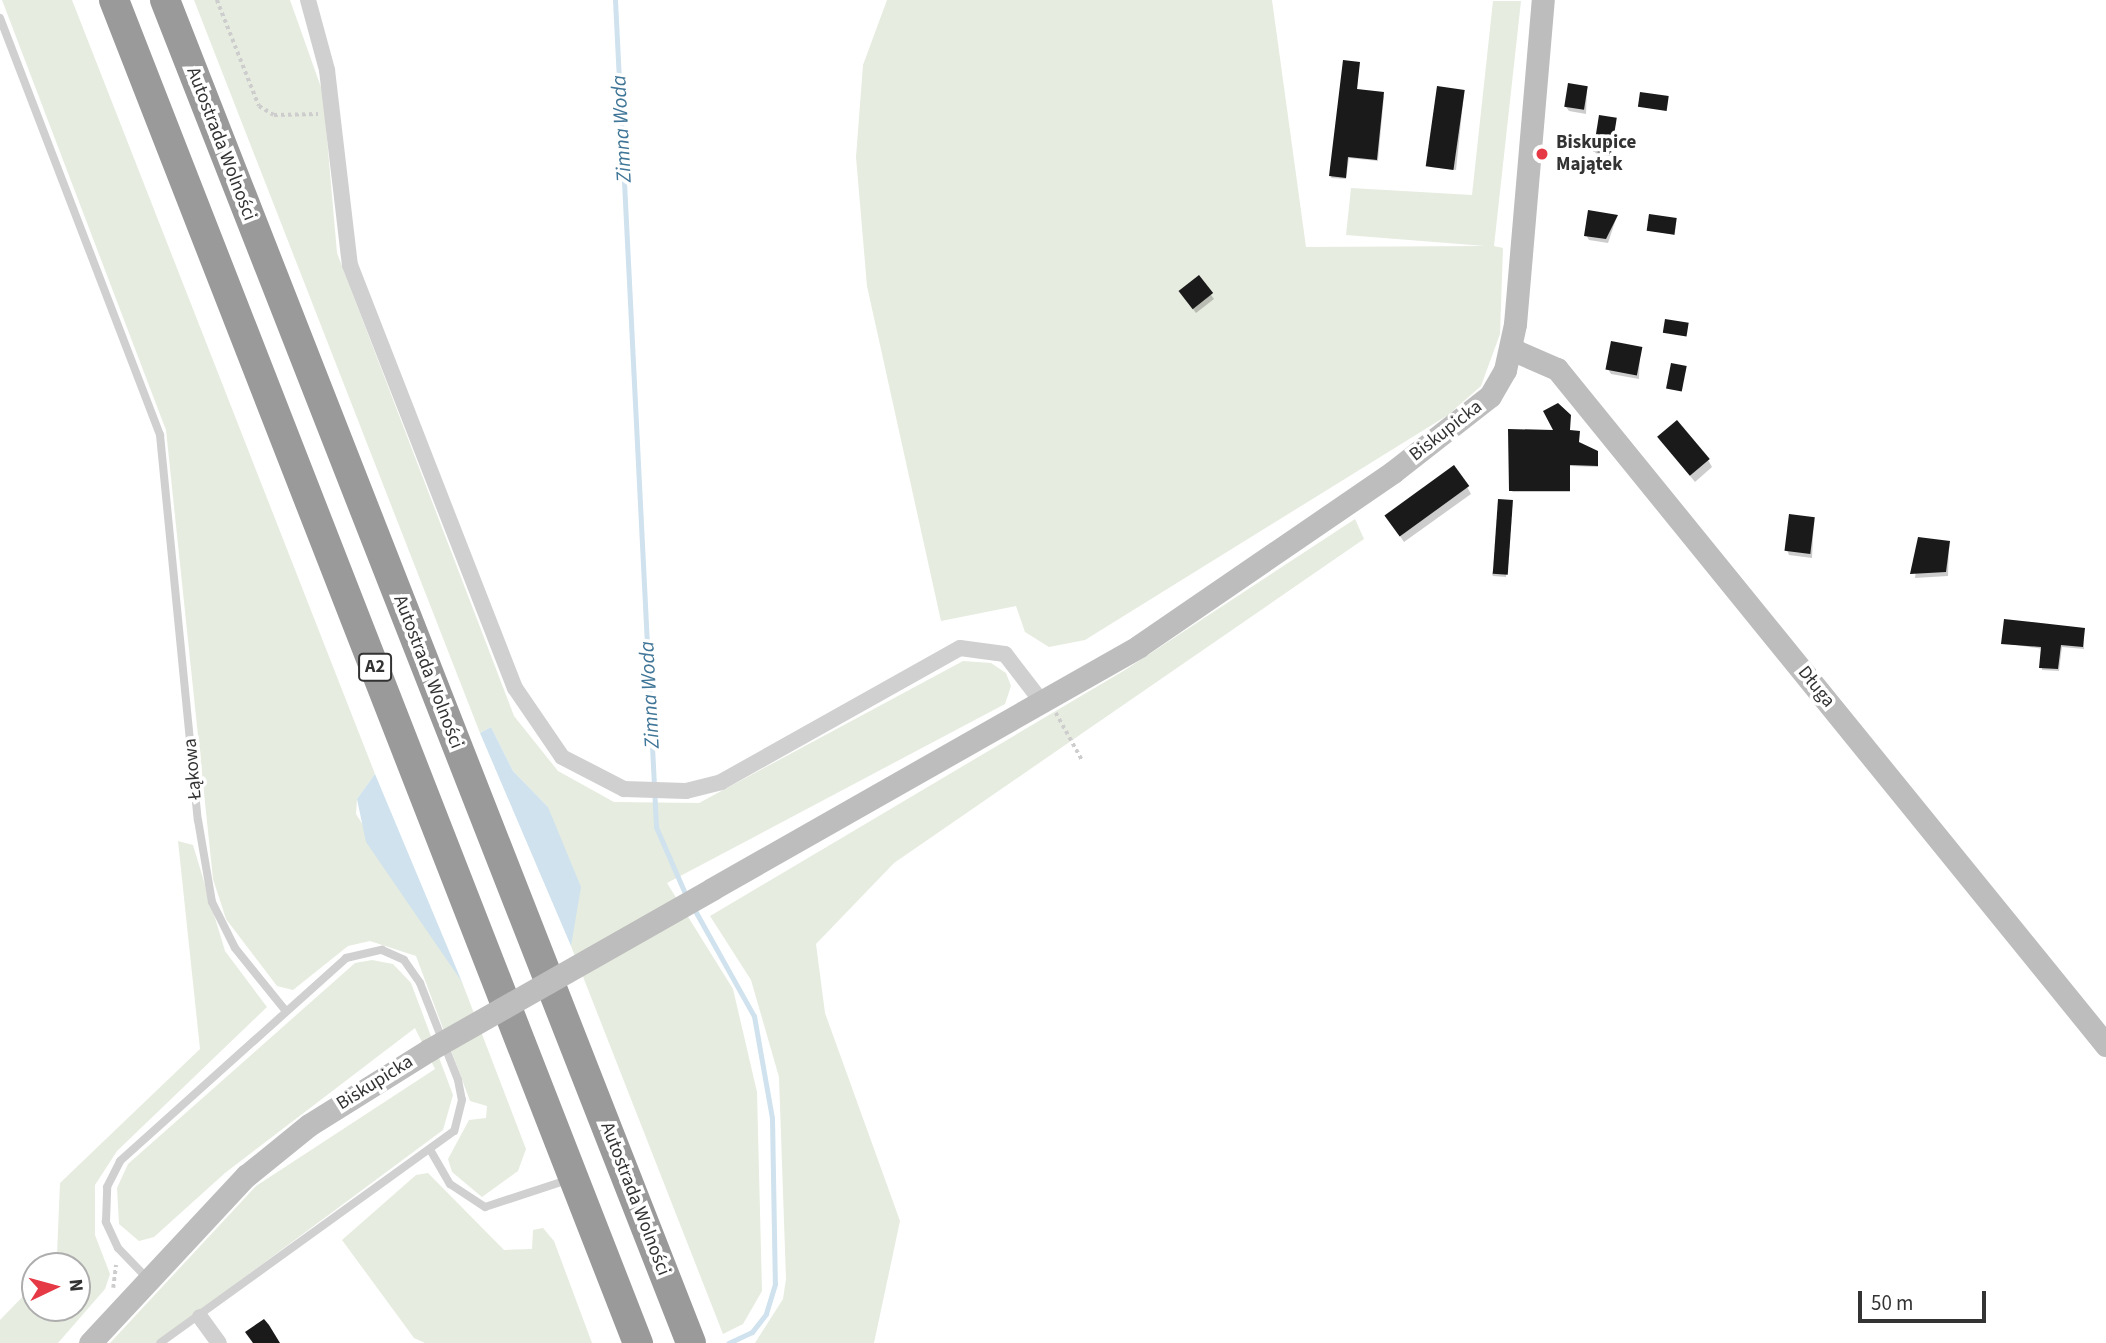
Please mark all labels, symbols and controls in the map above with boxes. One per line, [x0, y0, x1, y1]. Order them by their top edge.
street label: Autostrada Wolności [181, 64, 261, 224]
water label: Zimna Woda [606, 74, 636, 184]
place label: Biskupice Majątek [1556, 132, 1636, 176]
marker: Biskupice Majątek [1534, 146, 1550, 162]
street label: Biskupicka [1405, 396, 1487, 466]
street label: Autostrada Wolności [388, 592, 468, 752]
water label: Zimna Woda [634, 640, 664, 750]
road number: A2 [358, 652, 392, 682]
street label: Długa [1793, 662, 1839, 712]
street label: Łąkowa [179, 737, 207, 801]
street label: Biskupicka [333, 1051, 417, 1115]
street label: Autostrada Wolności [595, 1119, 675, 1279]
north arrow [21, 1252, 91, 1322]
scale bar [1861, 1276, 1989, 1320]
text: N [61, 1278, 89, 1293]
text: 50 m [1871, 1288, 1913, 1318]

